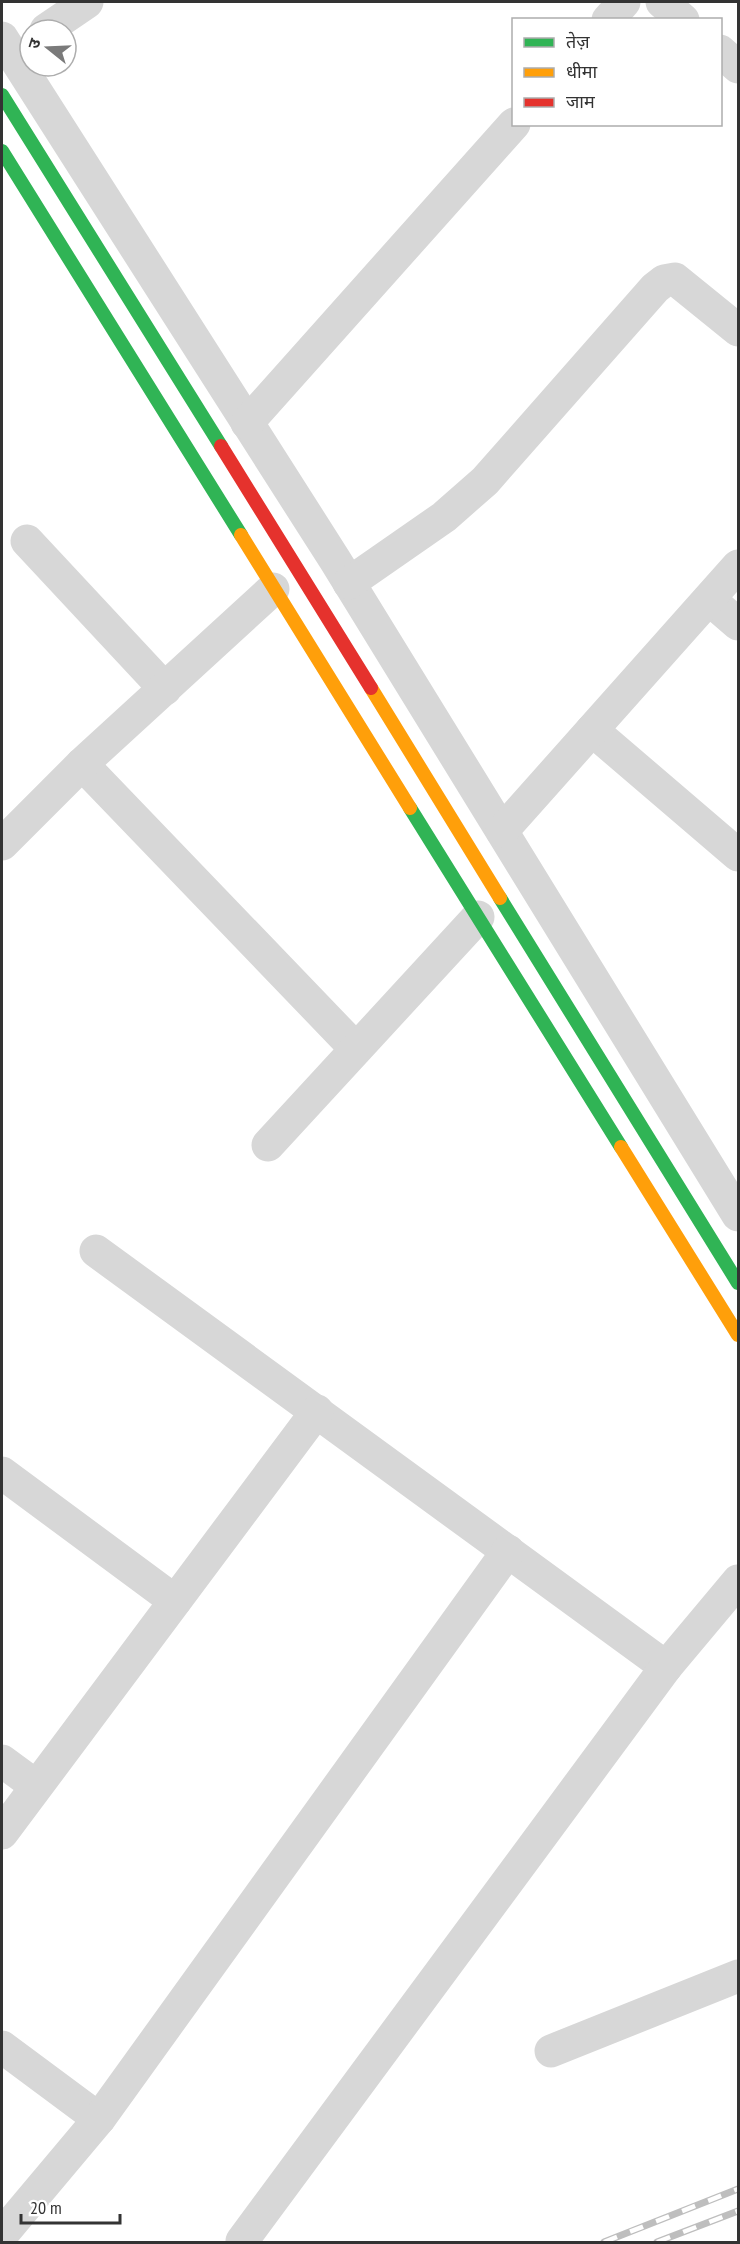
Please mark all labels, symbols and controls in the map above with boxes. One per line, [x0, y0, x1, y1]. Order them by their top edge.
north arrow [18, 18, 78, 78]
legend [512, 18, 722, 126]
text: तेज़ [566, 30, 590, 53]
text: उ [23, 35, 45, 51]
text: धीमा [566, 60, 597, 83]
text: जाम [566, 90, 596, 113]
scale bar [21, 2187, 120, 2225]
text: 20 m [30, 2196, 62, 2219]

